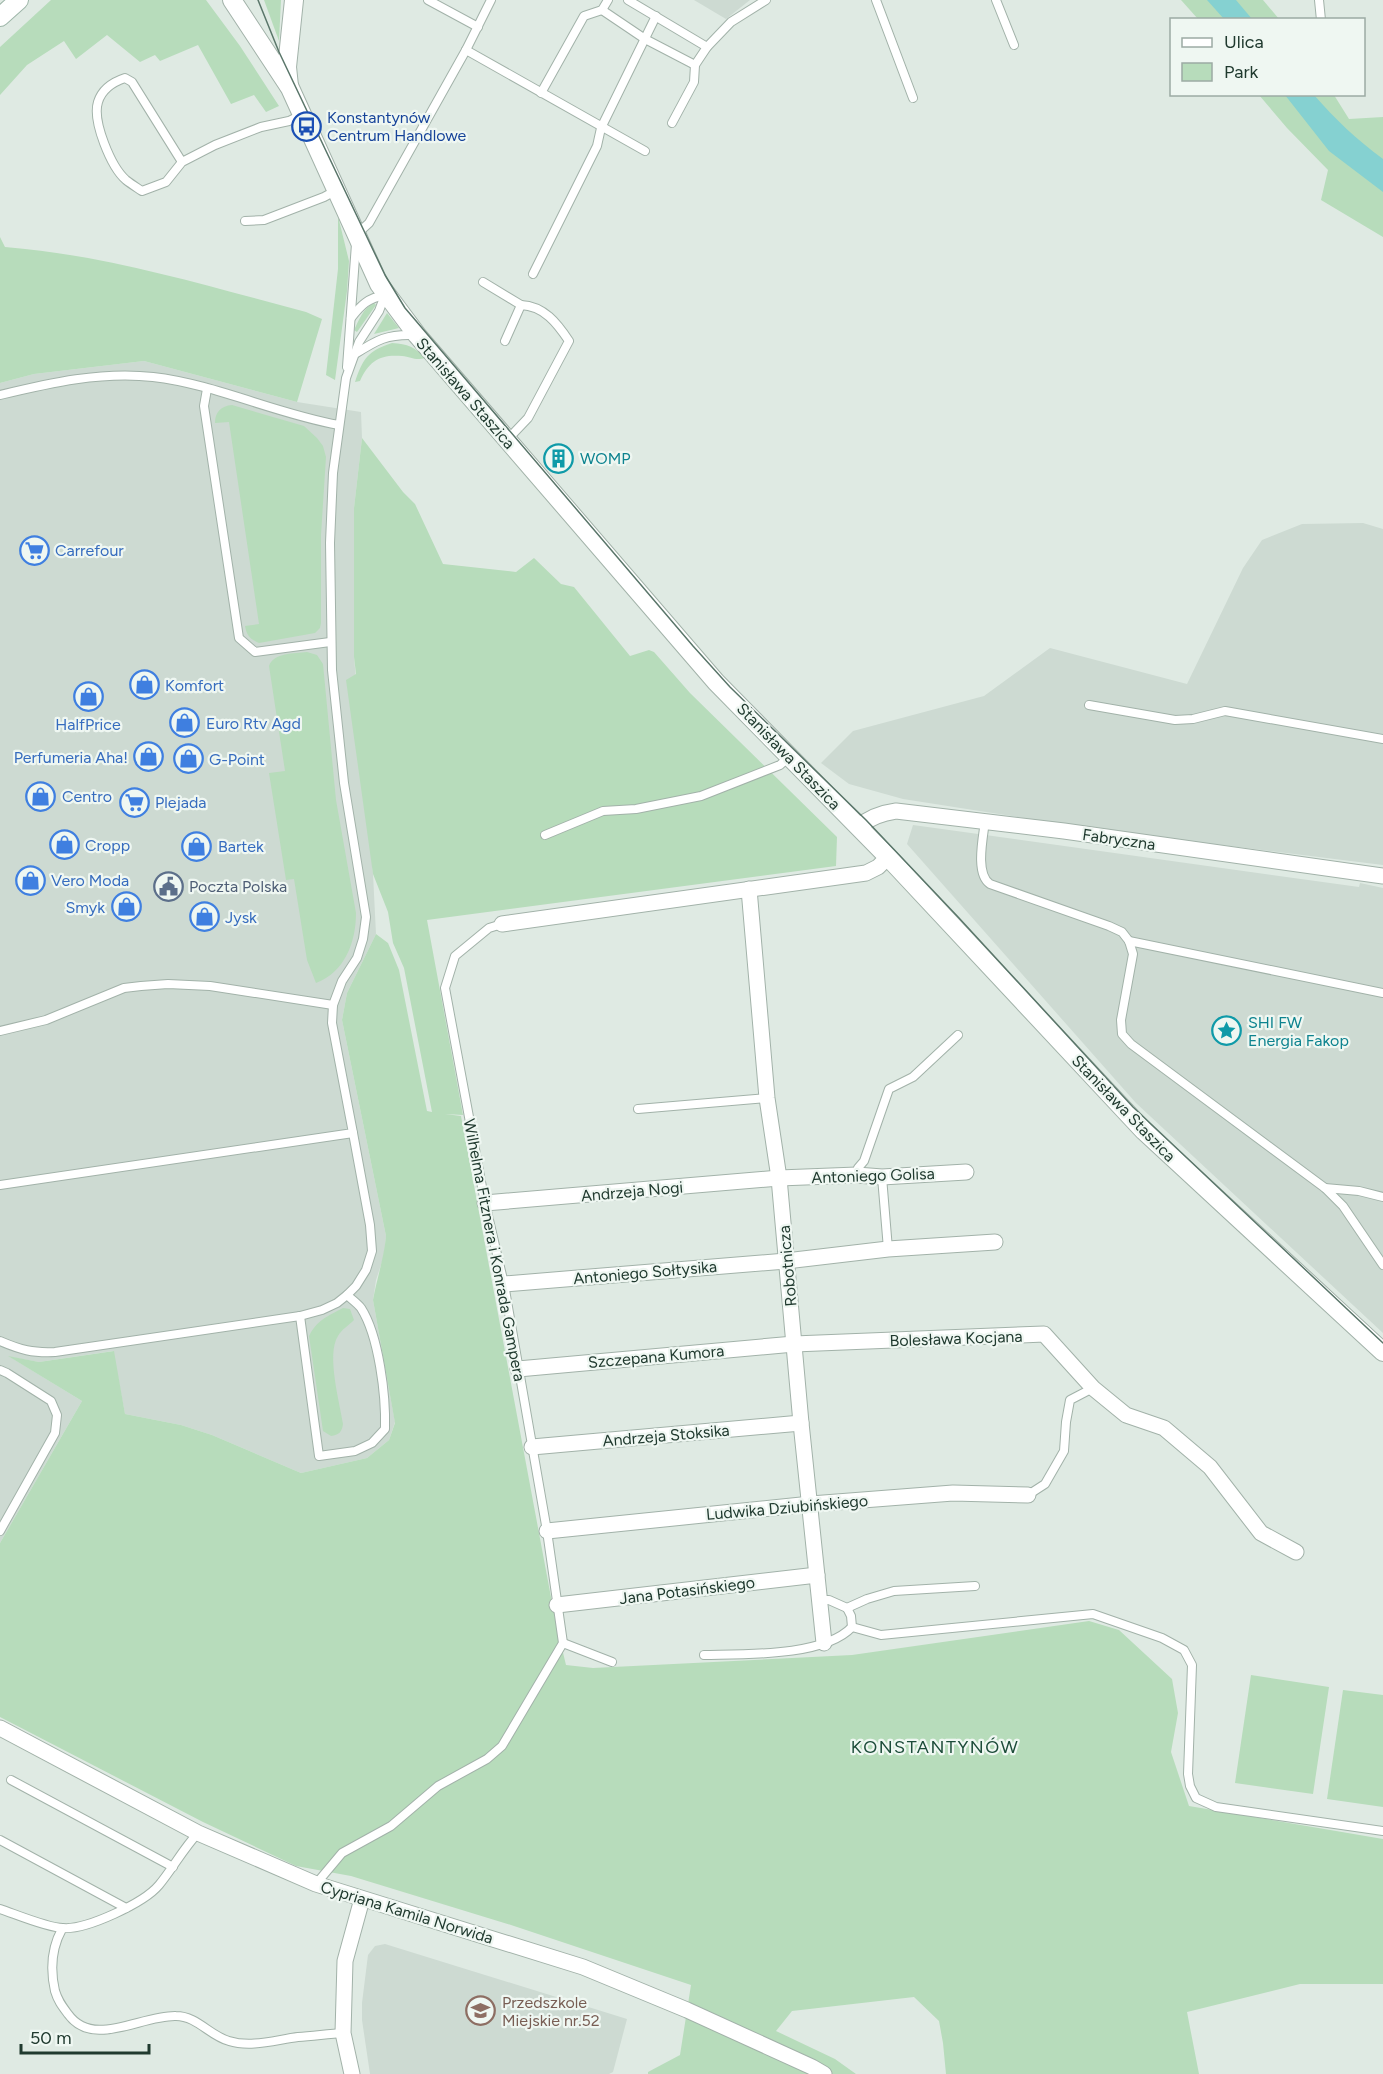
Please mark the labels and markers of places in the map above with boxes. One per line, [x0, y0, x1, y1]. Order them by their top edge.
place label: Konstantynów Centrum Handlowe [327, 108, 467, 145]
bus stop icon: Konstantynów Centrum Handlowe [290, 110, 322, 142]
building icon: WOMP [543, 442, 575, 474]
place label: WOMP [580, 449, 631, 468]
supermarket icon: Carrefour [18, 534, 50, 566]
place label: Carrefour [55, 541, 124, 560]
shop icon: Komfort [128, 669, 160, 701]
place label: Komfort [165, 676, 224, 695]
shop icon: HalfPrice [72, 680, 104, 712]
shop icon: Euro Rtv Agd [169, 707, 201, 739]
place label: Euro Rtv Agd [206, 714, 301, 733]
place label: HalfPrice [55, 715, 121, 734]
shop icon: Perfumeria Aha! [133, 741, 165, 773]
shop icon: G-Point [172, 743, 204, 775]
place label: Perfumeria Aha! [14, 748, 128, 767]
place label: G-Point [209, 750, 265, 769]
shop icon: Centro [25, 780, 57, 812]
supermarket icon: Plejada [118, 786, 150, 818]
place label: Centro [62, 787, 112, 806]
place label: Plejada [155, 793, 207, 812]
shop icon: Cropp [48, 829, 80, 861]
shop icon: Bartek [181, 830, 213, 862]
place label: Cropp [85, 836, 130, 855]
place label: Bartek [218, 837, 264, 856]
shop icon: Vero Moda [14, 864, 46, 896]
public building icon: Poczta Polska [152, 870, 184, 902]
place label: Vero Moda [51, 871, 129, 890]
place label: Poczta Polska [189, 877, 287, 896]
shop icon: Smyk [110, 891, 142, 923]
place label: Smyk [66, 898, 105, 917]
shop icon: Jysk [188, 901, 220, 933]
place label: Jysk [225, 908, 257, 927]
place label: SHI FW Energia Fakop [1248, 1013, 1349, 1050]
place icon: SHI FW Energia Fakop [1211, 1015, 1243, 1047]
place label: Przedszkole Miejskie nr.52 [502, 1993, 600, 2030]
school or university icon: Przedszkole Miejskie nr.52 [465, 1995, 497, 2027]

